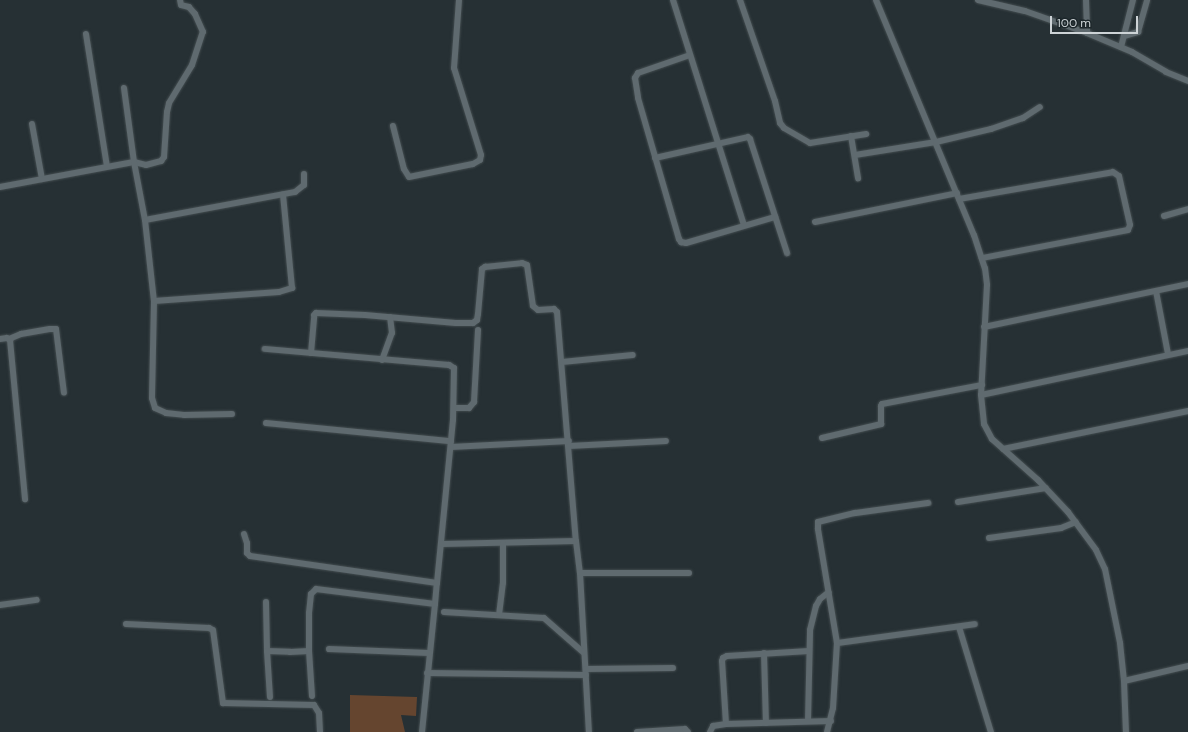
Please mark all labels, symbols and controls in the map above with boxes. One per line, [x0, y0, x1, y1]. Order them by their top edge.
scale bar [1052, 8, 1140, 34]
text: 100 m [1057, 15, 1091, 31]

